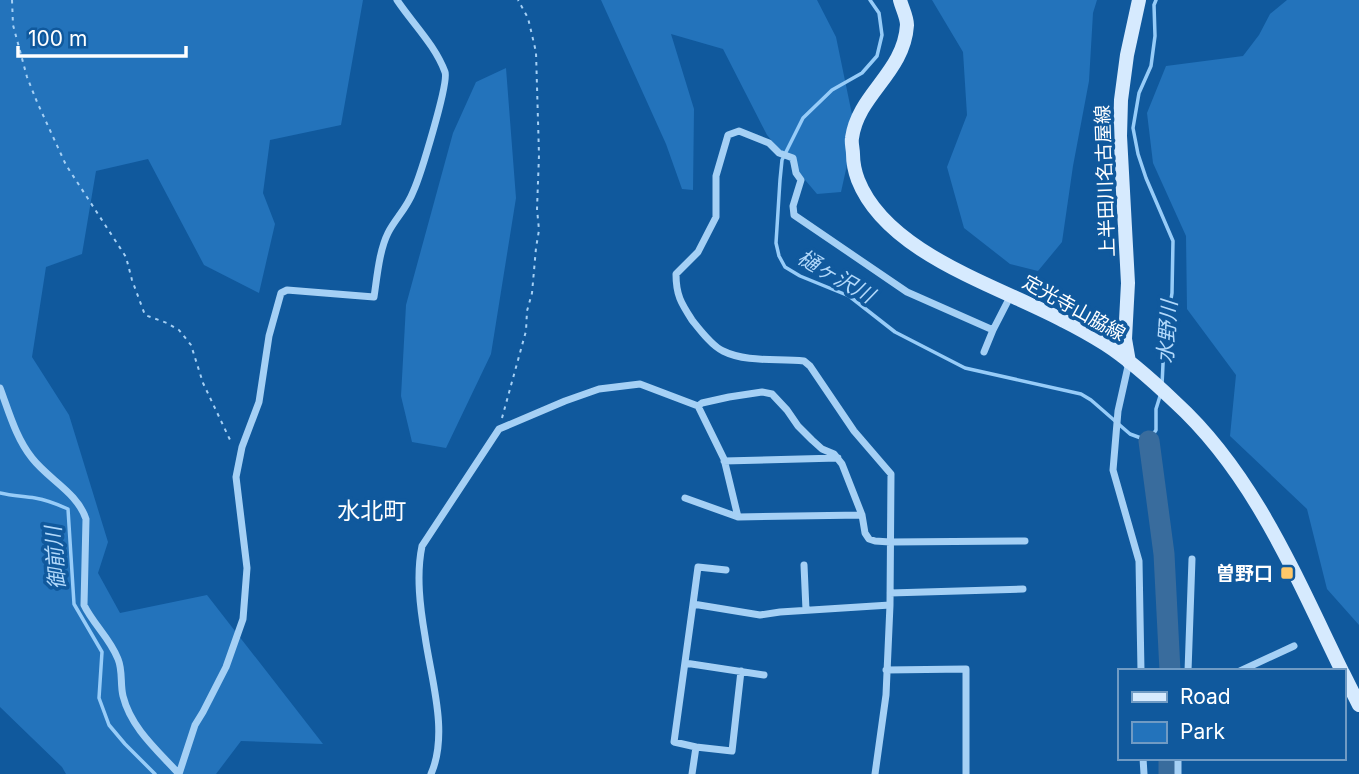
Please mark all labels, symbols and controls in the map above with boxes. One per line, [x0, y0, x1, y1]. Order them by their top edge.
scale bar [18, 14, 186, 58]
text: 100 m [28, 26, 87, 51]
street label: 上半田川名古屋線 [1091, 105, 1119, 257]
water label: 樋ヶ沢川 [793, 244, 880, 309]
street label: 定光寺山脇線 [1019, 270, 1129, 346]
water label: 水野川 [1152, 298, 1182, 364]
district label: 水北町 [338, 497, 407, 525]
water label: 御前川 [40, 524, 70, 590]
place label: 曽野口 [1216, 562, 1273, 585]
marker: 曽野口 [1279, 565, 1295, 581]
legend [1118, 669, 1345, 760]
text: Road [1180, 684, 1231, 709]
text: Park [1180, 719, 1225, 744]

